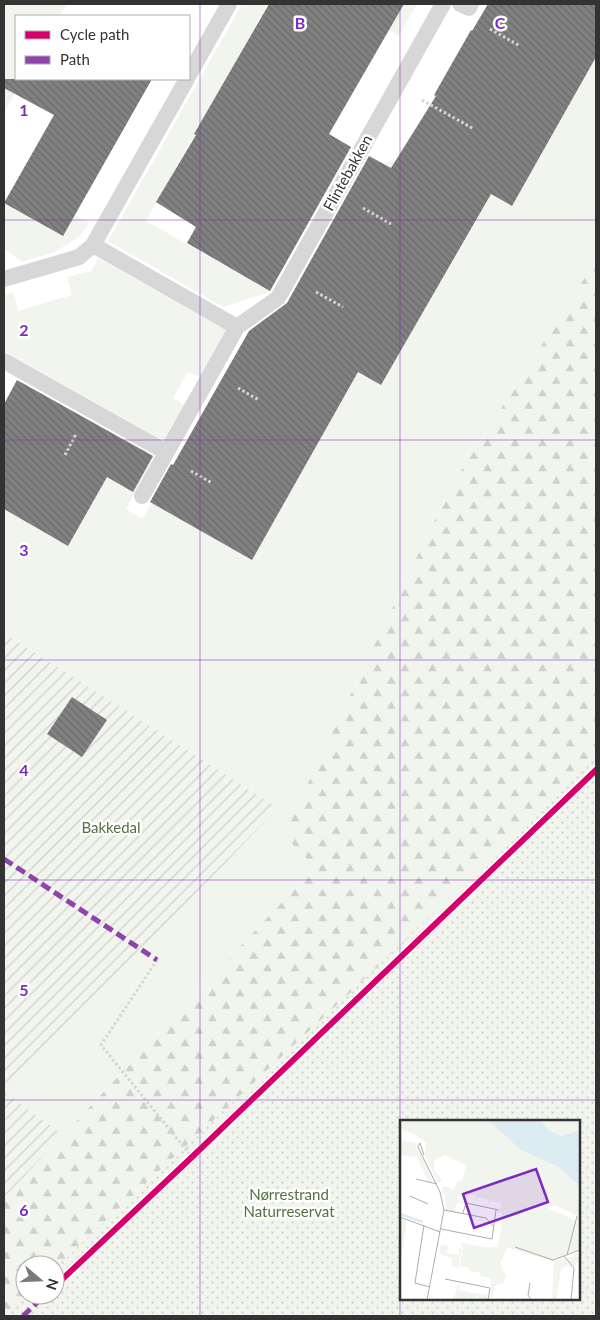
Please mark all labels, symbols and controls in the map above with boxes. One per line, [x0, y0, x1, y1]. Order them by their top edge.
text: B [295, 13, 305, 32]
text: C [495, 13, 506, 32]
legend [15, 15, 190, 80]
text: Cycle path [60, 25, 129, 43]
text: Path [60, 50, 90, 68]
text: 1 [19, 100, 29, 119]
street label: Flintebakken [319, 131, 375, 214]
text: 2 [19, 320, 29, 339]
text: 3 [19, 540, 29, 559]
text: 4 [19, 760, 29, 779]
park label: Bakkedal [81, 818, 141, 836]
text: 5 [19, 980, 29, 999]
inset map [400, 1120, 580, 1300]
park label: Nørrestrand Naturreservat [243, 1185, 335, 1220]
text: 6 [19, 1200, 29, 1219]
north arrow [15, 1255, 65, 1305]
text: N [43, 1277, 63, 1292]

